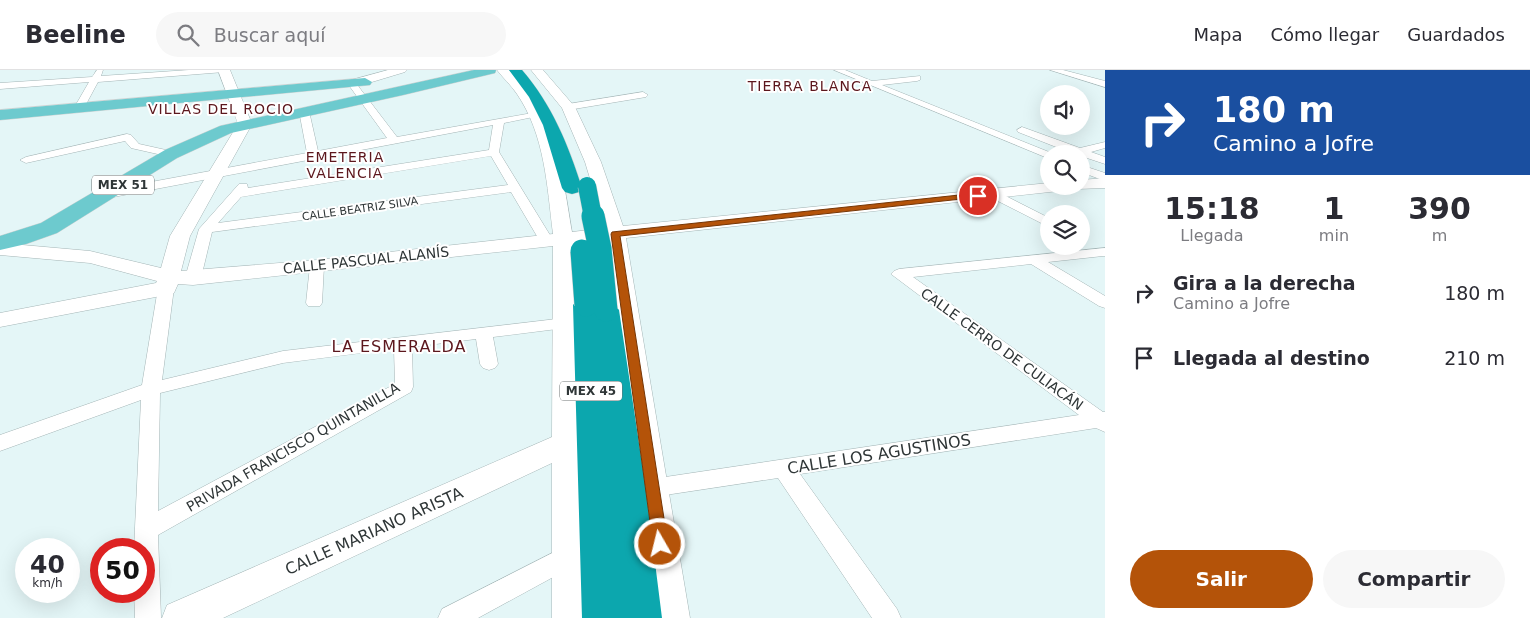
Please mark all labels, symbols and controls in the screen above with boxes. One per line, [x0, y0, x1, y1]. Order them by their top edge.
search box [156, 12, 506, 57]
text: Beeline [25, 21, 126, 49]
icon: search [174, 21, 202, 49]
text: Buscar aquí [214, 24, 326, 46]
text: Mapa [1193, 24, 1242, 45]
text: Cómo llegar [1270, 24, 1379, 45]
text: Guardados [1407, 24, 1505, 45]
district label: TIERRA BLANCA [747, 78, 872, 94]
map controls [1040, 85, 1090, 255]
button: sound [1040, 85, 1090, 135]
icon: right [1130, 90, 1195, 155]
text: 180 m [1213, 90, 1335, 130]
district label: VILLAS DEL ROCIO [148, 101, 294, 117]
text: Camino a Jofre [1213, 131, 1374, 156]
button: search [1040, 145, 1090, 195]
district label: EMETERIA VALENCIA [306, 149, 384, 181]
pin [957, 175, 999, 217]
road number: MEX 51 [92, 176, 154, 194]
icon: arrive [964, 182, 992, 210]
text: 15:18 [1164, 191, 1260, 226]
text: 1 [1323, 191, 1344, 226]
text: 390 [1408, 191, 1471, 226]
street label: CALLE BEATRIZ SILVA [301, 194, 419, 224]
button: layers [1040, 205, 1090, 255]
text: Llegada [1180, 226, 1243, 245]
text: min [1319, 226, 1349, 245]
text: m [1432, 226, 1447, 245]
street label: CALLE PASCUAL ALANÍS [282, 243, 450, 277]
text: Gira a la derecha [1173, 272, 1356, 294]
icon: right [1130, 279, 1158, 307]
text: 180 m [1444, 282, 1505, 304]
street label: CALLE CERRO DE CULIACÁN [918, 285, 1086, 413]
text: Camino a Jofre [1173, 294, 1290, 313]
district label: LA ESMERALDA [332, 337, 466, 356]
icon: arrive [1130, 344, 1158, 372]
text: Llegada al destino [1173, 347, 1370, 369]
text: 210 m [1444, 347, 1505, 369]
street label: PRIVADA FRANCISCO QUINTANILLA [184, 379, 403, 515]
road number: MEX 45 [560, 382, 622, 401]
street label: CALLE LOS AGUSTINOS [786, 430, 972, 478]
street label: CALLE MARIANO ARISTA [282, 483, 466, 579]
position arrow [633, 517, 685, 569]
speed limit sign: 50 [90, 538, 155, 603]
text: 40 [30, 550, 65, 579]
button: Salir [1130, 550, 1313, 608]
button: Compartir [1323, 550, 1505, 608]
text: km/h [32, 576, 63, 590]

